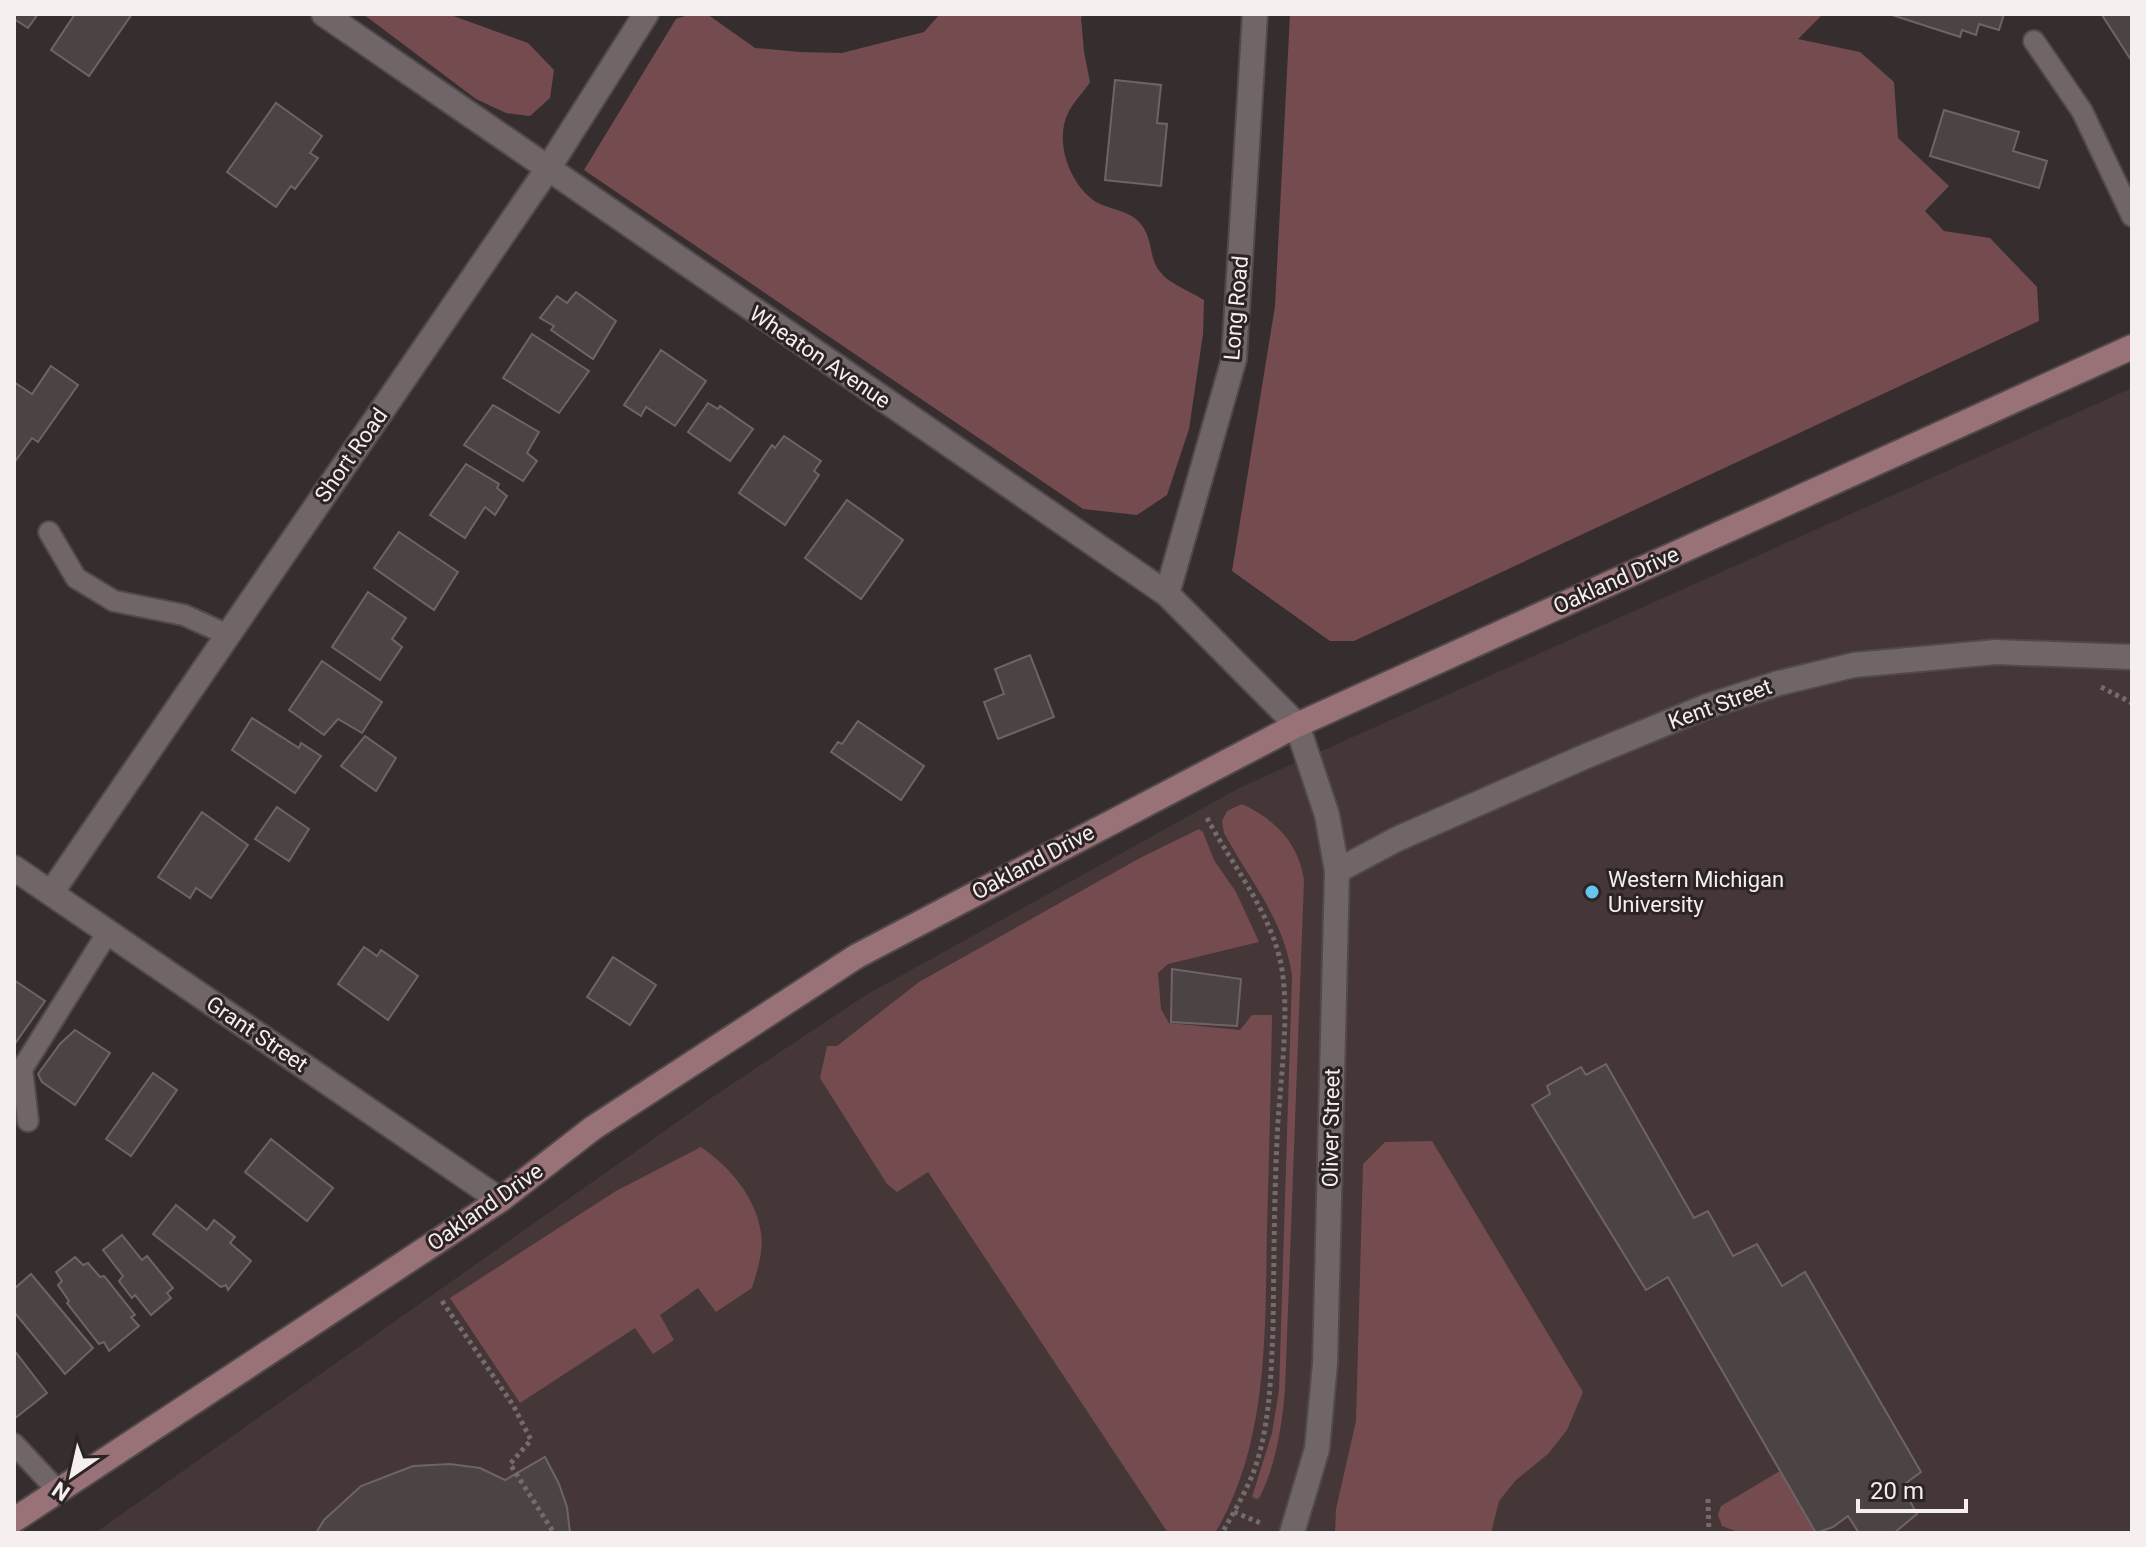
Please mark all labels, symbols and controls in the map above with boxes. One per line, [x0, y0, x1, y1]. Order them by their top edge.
street label: Long Road [1219, 255, 1253, 361]
street label: Wheaton Avenue [745, 301, 895, 413]
street label: Short Road [310, 403, 392, 507]
street label: Oakland Drive [1549, 541, 1683, 619]
street label: Kent Street [1665, 674, 1775, 734]
street label: Oakland Drive [968, 819, 1098, 905]
place label: Western Michigan University [1608, 867, 1784, 917]
marker: Western Michigan University [1583, 883, 1601, 901]
street label: Grant Street [202, 991, 312, 1077]
street label: Oliver Street [1317, 1068, 1345, 1188]
street label: Oakland Drive [423, 1158, 547, 1256]
north arrow [32, 1435, 112, 1515]
scale bar [1858, 1463, 1966, 1513]
text: N [48, 1476, 75, 1506]
text: 20 m [1870, 1477, 1924, 1505]

